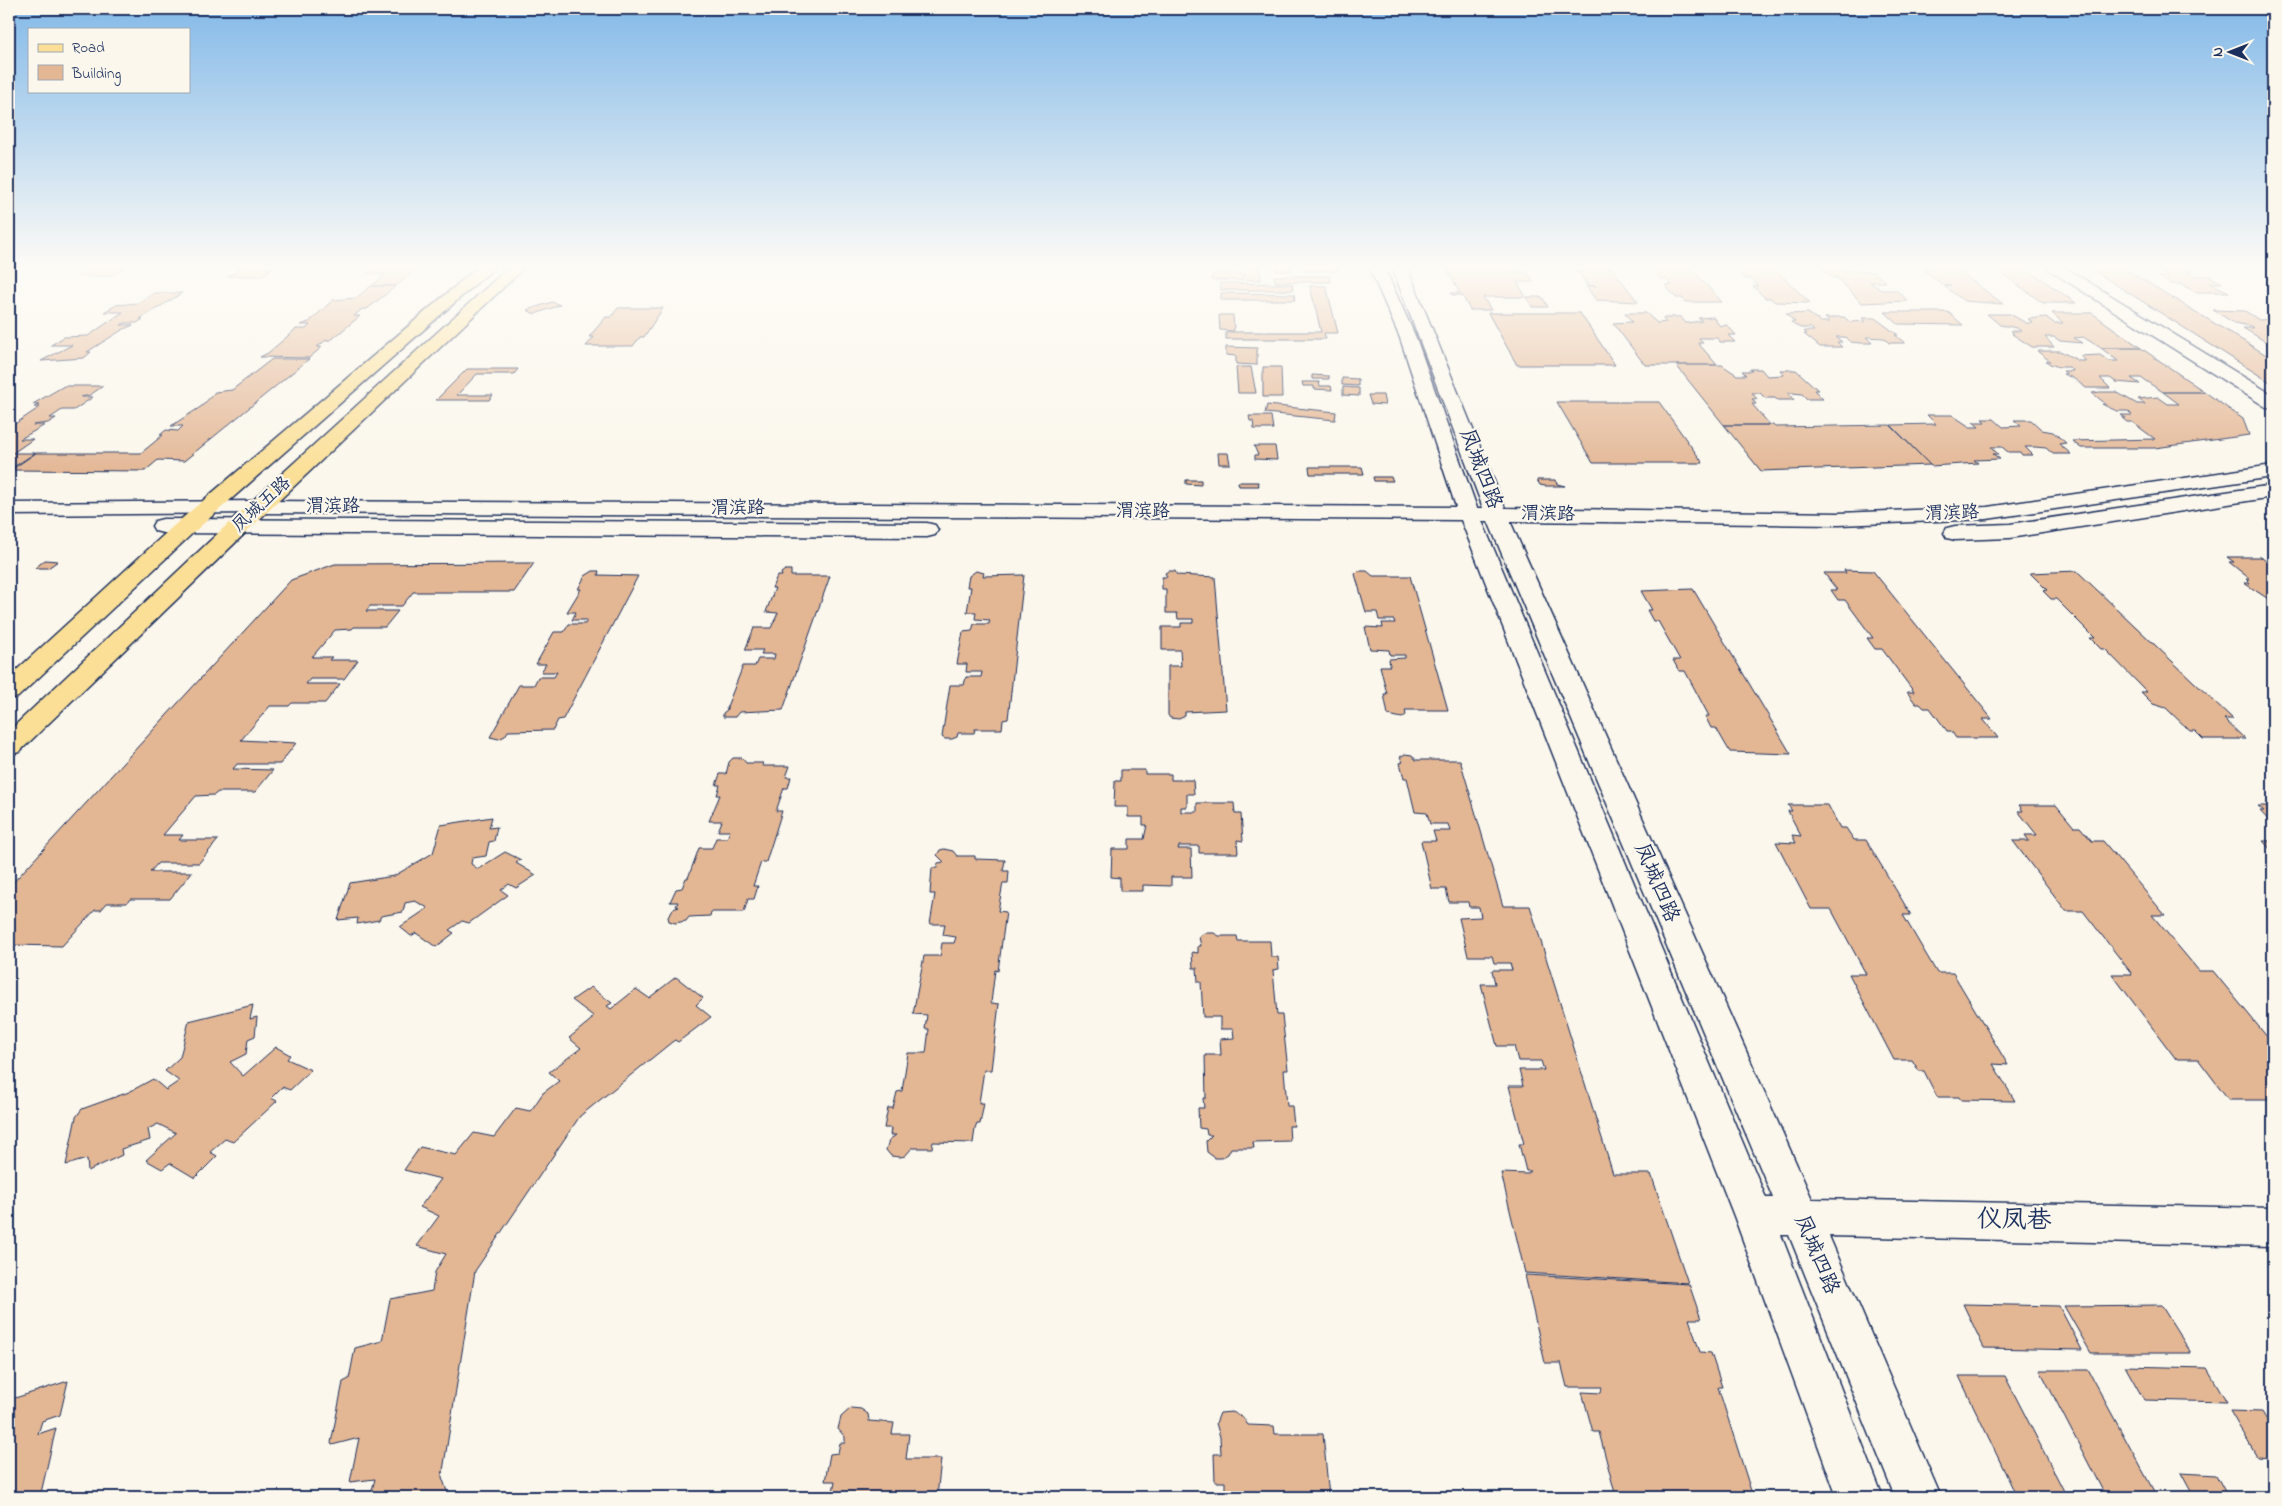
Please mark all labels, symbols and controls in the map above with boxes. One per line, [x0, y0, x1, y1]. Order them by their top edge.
legend [28, 28, 190, 92]
north arrow [2204, 28, 2254, 78]
text: Road [72, 37, 105, 59]
text: N [2208, 47, 2229, 57]
text: Building [71, 63, 121, 86]
street label: 凤城四路 [1451, 424, 1509, 514]
street label: 凤城五路 [227, 471, 297, 539]
street label: 渭滨路 [306, 494, 360, 520]
street label: 渭滨路 [711, 496, 765, 522]
street label: 渭滨路 [1116, 499, 1170, 525]
street label: 渭滨路 [1925, 500, 1979, 528]
street label: 渭滨路 [1521, 502, 1575, 528]
street label: 凤城四路 [1626, 838, 1686, 928]
street label: 仪凤巷 [1976, 1202, 2052, 1240]
street label: 凤城四路 [1786, 1210, 1846, 1300]

